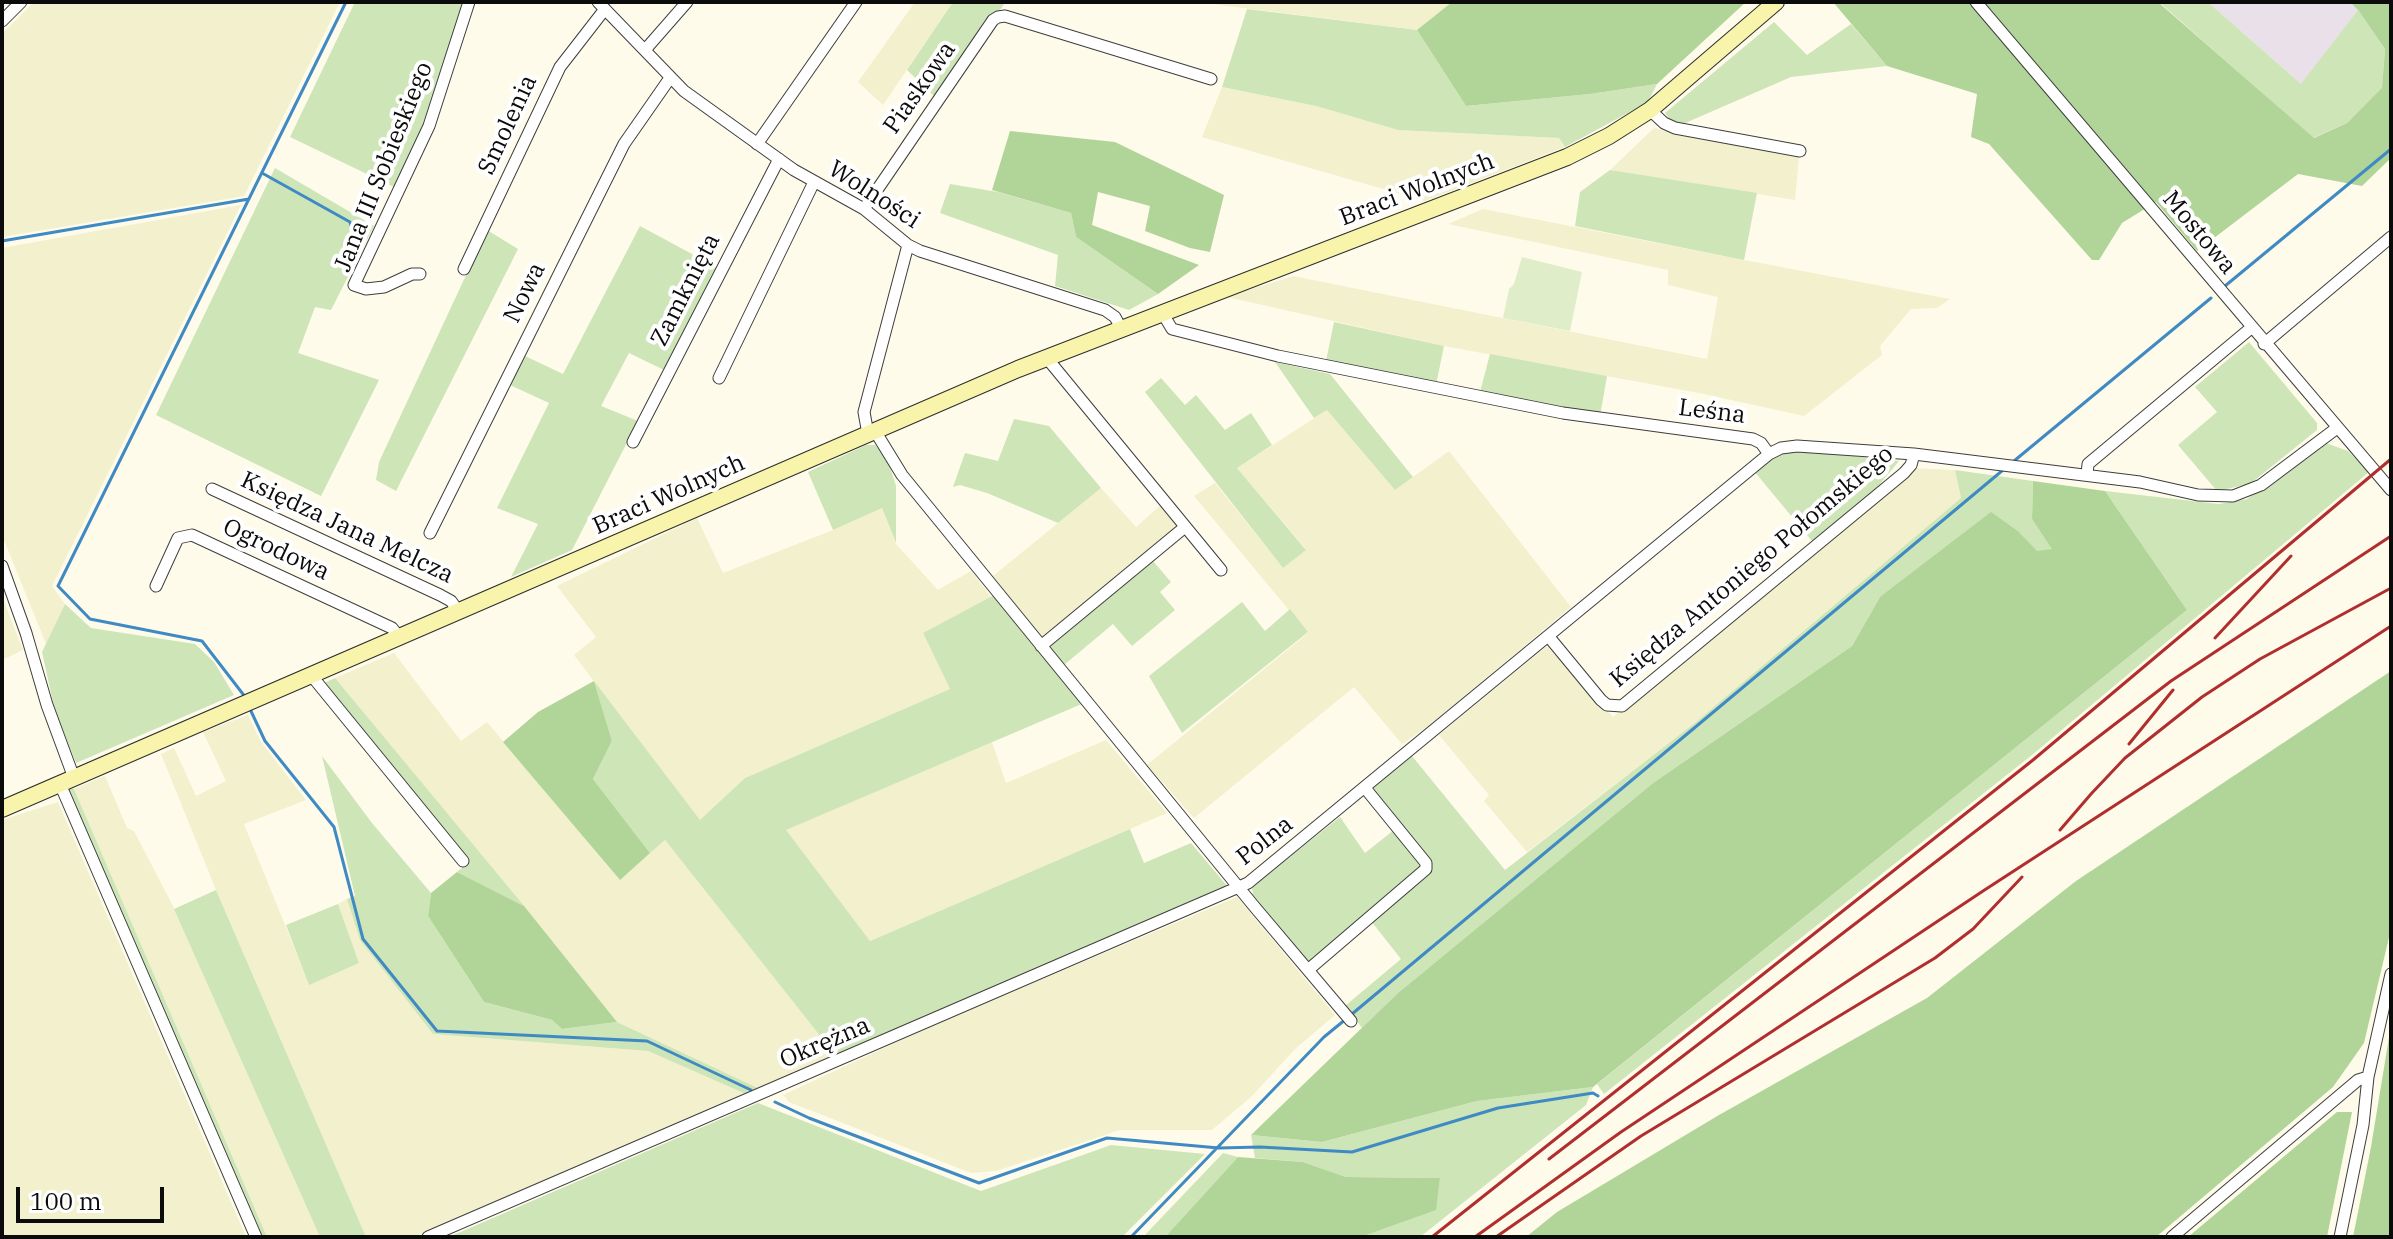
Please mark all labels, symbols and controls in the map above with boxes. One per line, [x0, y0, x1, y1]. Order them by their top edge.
street label: Piaskowa [878, 36, 962, 140]
street label: Jana III Sobieskiego [329, 58, 439, 276]
street label: Smolenia [472, 71, 544, 179]
street label: Braci Wolnych [1336, 147, 1498, 233]
street label: Wolności [823, 155, 925, 235]
street label: Mostowa [2156, 186, 2242, 280]
street label: Zamknięta [645, 229, 727, 351]
street label: Nowa [498, 258, 552, 328]
street label: Leśna [1677, 394, 1747, 430]
street label: Księdza Antoniego Połomskiego [1605, 440, 1899, 694]
street label: Braci Wolnych [589, 449, 749, 541]
street label: Księdza Jana Melcza [236, 466, 458, 590]
street label: Ogrodowa [218, 513, 334, 587]
street label: Polna [1231, 810, 1299, 872]
street label: Okrężna [776, 1011, 874, 1075]
scale bar [20, 1171, 168, 1221]
text: 100 m [30, 1185, 102, 1217]

